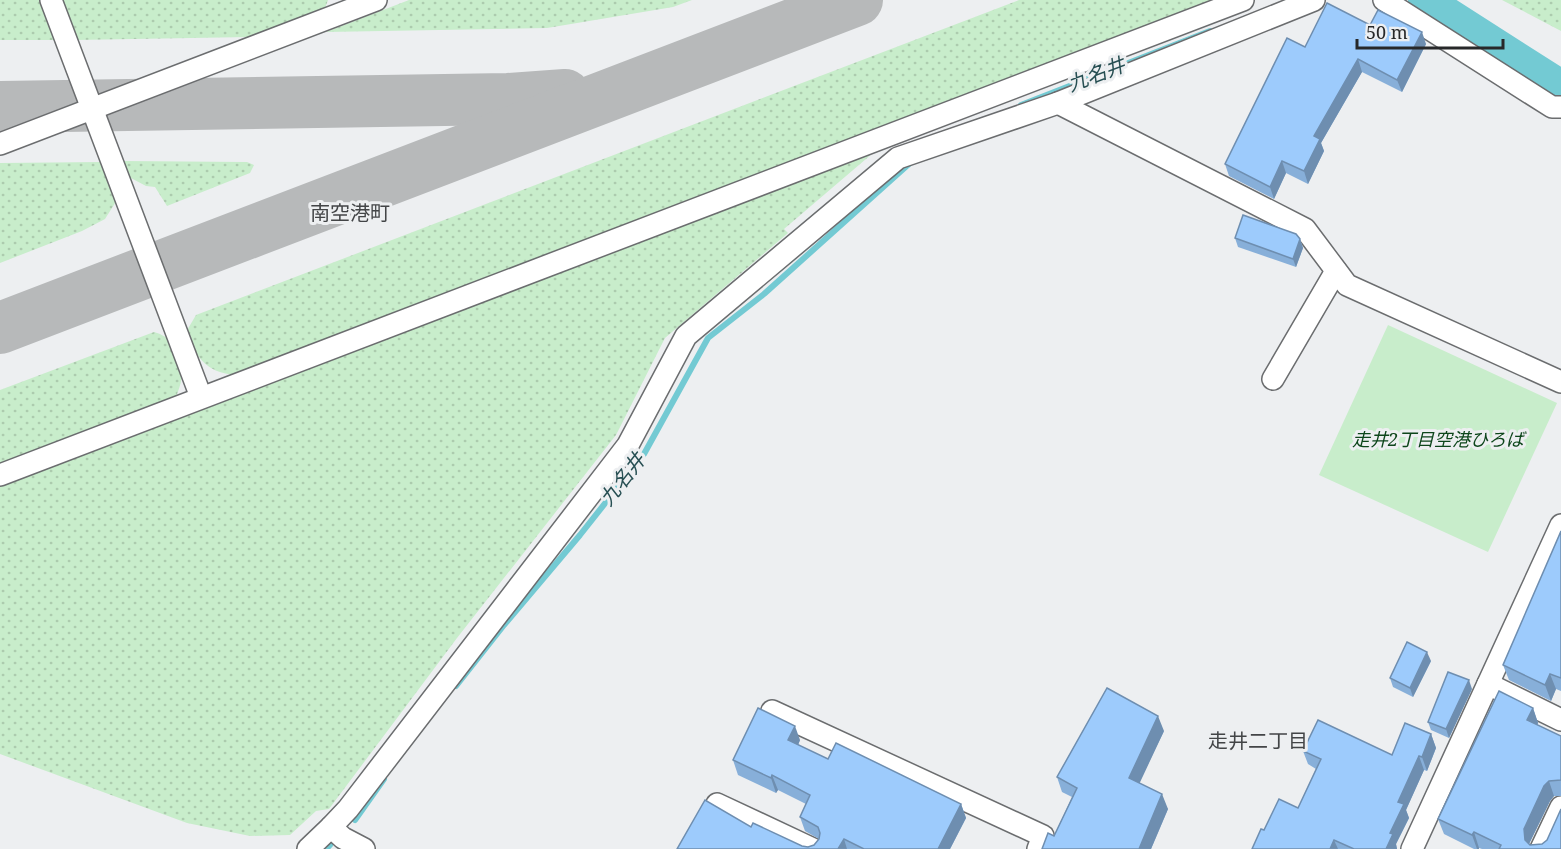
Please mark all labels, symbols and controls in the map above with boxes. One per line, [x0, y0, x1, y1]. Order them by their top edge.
scale bar [1357, 12, 1502, 50]
text: 50 m [1366, 20, 1408, 44]
water label: 九名井 [1063, 50, 1131, 97]
district label: 南空港町 [310, 199, 390, 226]
park label: 走井2丁目空港ひろば [1352, 427, 1527, 451]
water label: 九名井 [593, 445, 652, 511]
district label: 走井二丁目 [1208, 727, 1308, 754]

